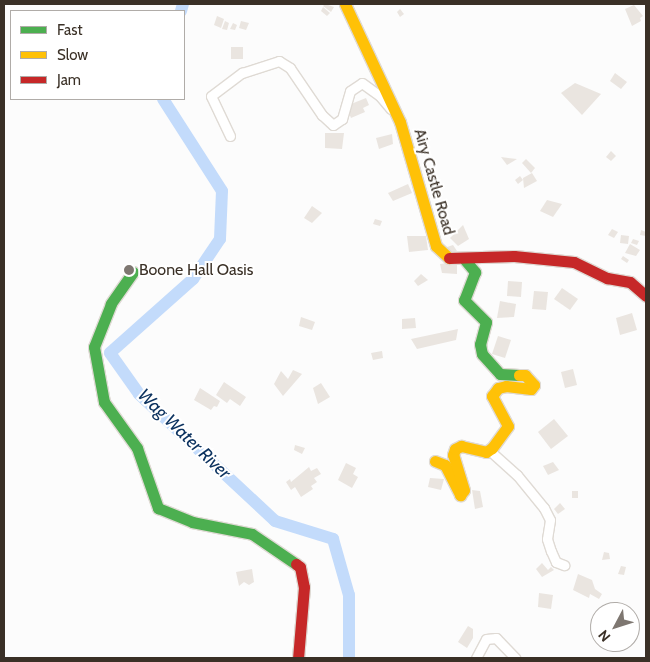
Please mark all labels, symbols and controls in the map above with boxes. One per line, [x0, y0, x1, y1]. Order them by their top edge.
legend [10, 10, 185, 100]
text: Fast [57, 21, 82, 39]
text: Slow [57, 46, 88, 64]
text: Jam [57, 71, 81, 89]
street label: Airy Castle Road [410, 127, 458, 237]
place label: Boone Hall Oasis [139, 260, 253, 280]
marker: Boone Hall Oasis [123, 264, 135, 276]
water label: Wag Water River [133, 384, 235, 484]
north arrow [590, 602, 640, 652]
text: N [594, 626, 614, 646]

